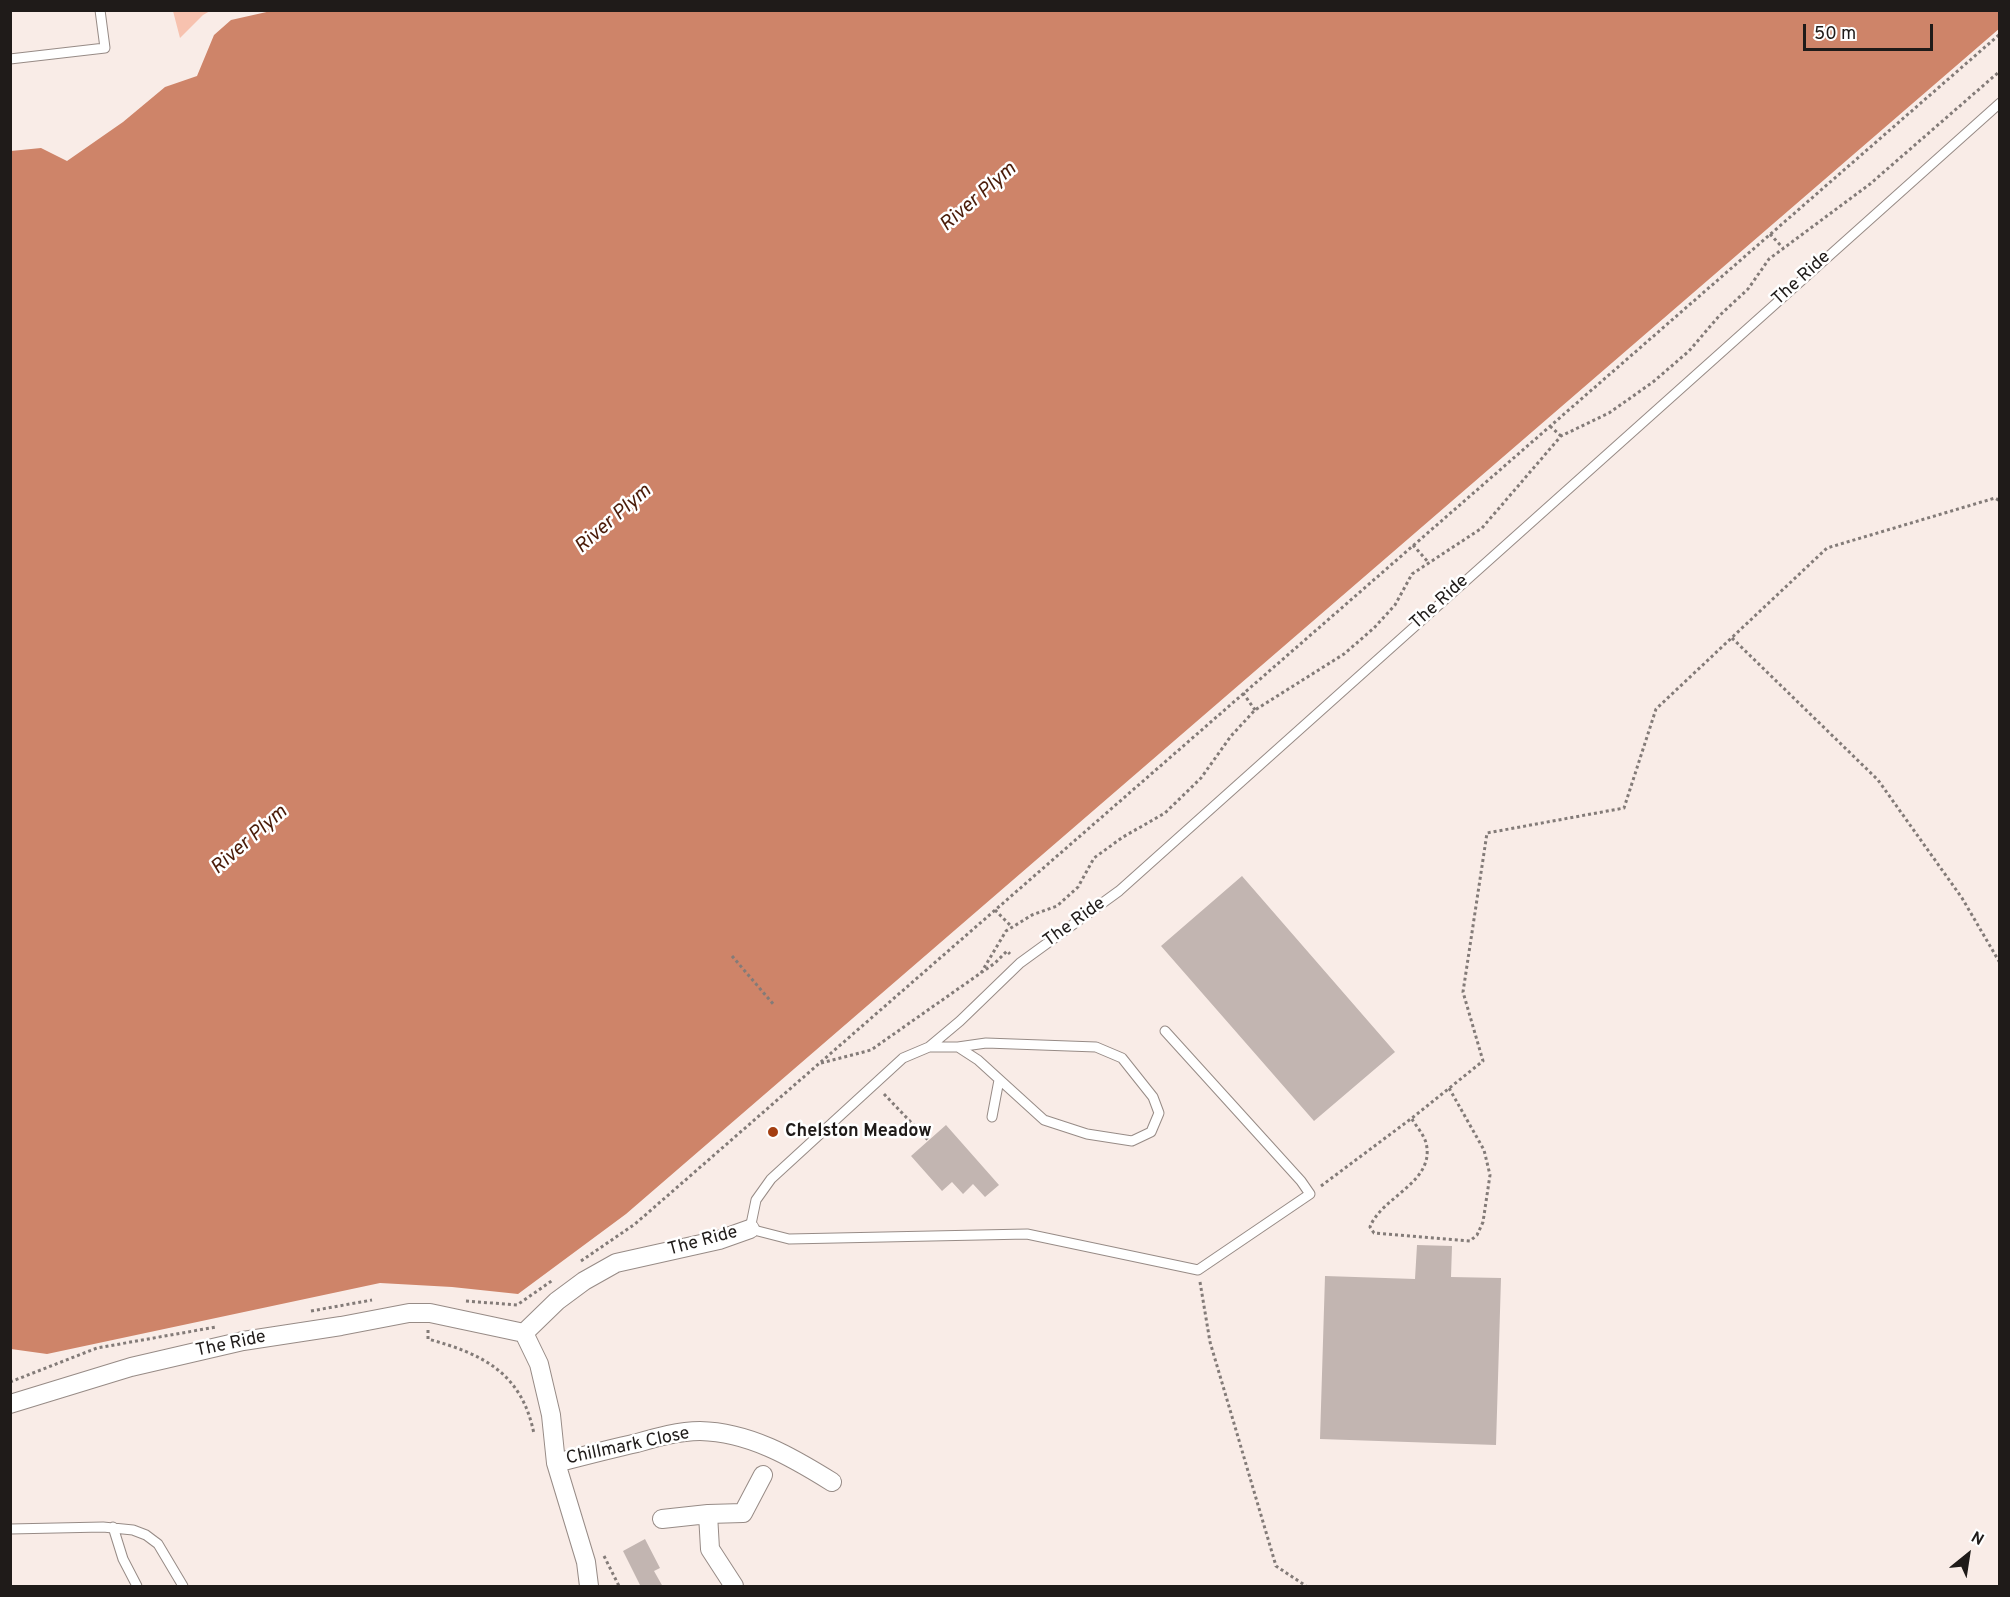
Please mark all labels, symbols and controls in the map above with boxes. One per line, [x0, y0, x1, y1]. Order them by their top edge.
scale bar [1806, 12, 1936, 50]
text: 50 m [1814, 23, 1856, 46]
water label: River Plym [936, 158, 1022, 238]
street label: The Ride [1768, 247, 1836, 311]
water label: River Plym [571, 480, 657, 560]
street label: The Ride [1406, 571, 1474, 635]
water label: River Plym [207, 801, 293, 881]
street label: The Ride [1040, 893, 1110, 953]
place label: Chelston Meadow [785, 1121, 932, 1143]
marker: Chelston Meadow [766, 1125, 780, 1139]
street label: The Ride [666, 1222, 740, 1262]
street label: The Ride [194, 1327, 268, 1363]
street label: Chillmark Close [564, 1423, 692, 1471]
north arrow [1938, 1525, 1998, 1585]
text: N [1967, 1528, 1987, 1551]

